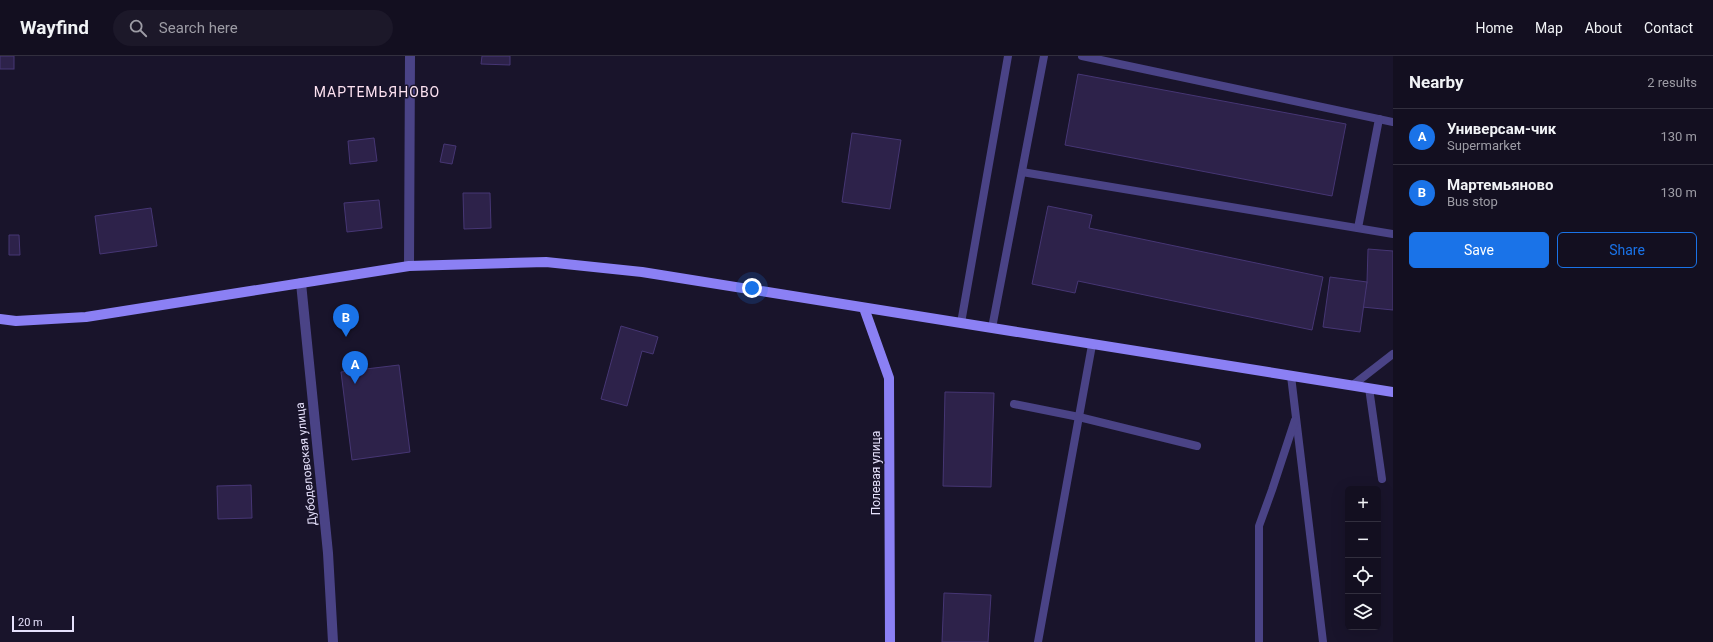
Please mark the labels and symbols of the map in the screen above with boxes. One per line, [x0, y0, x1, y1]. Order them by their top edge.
district label: МАРТЕМЬЯНОВО [314, 84, 440, 100]
your location [742, 278, 762, 298]
pin: B [333, 304, 359, 337]
pin: A [342, 351, 368, 384]
street label: Дубоделовская улица [293, 402, 319, 526]
street label: Полевая улица [869, 431, 883, 515]
scale bar [12, 614, 74, 633]

